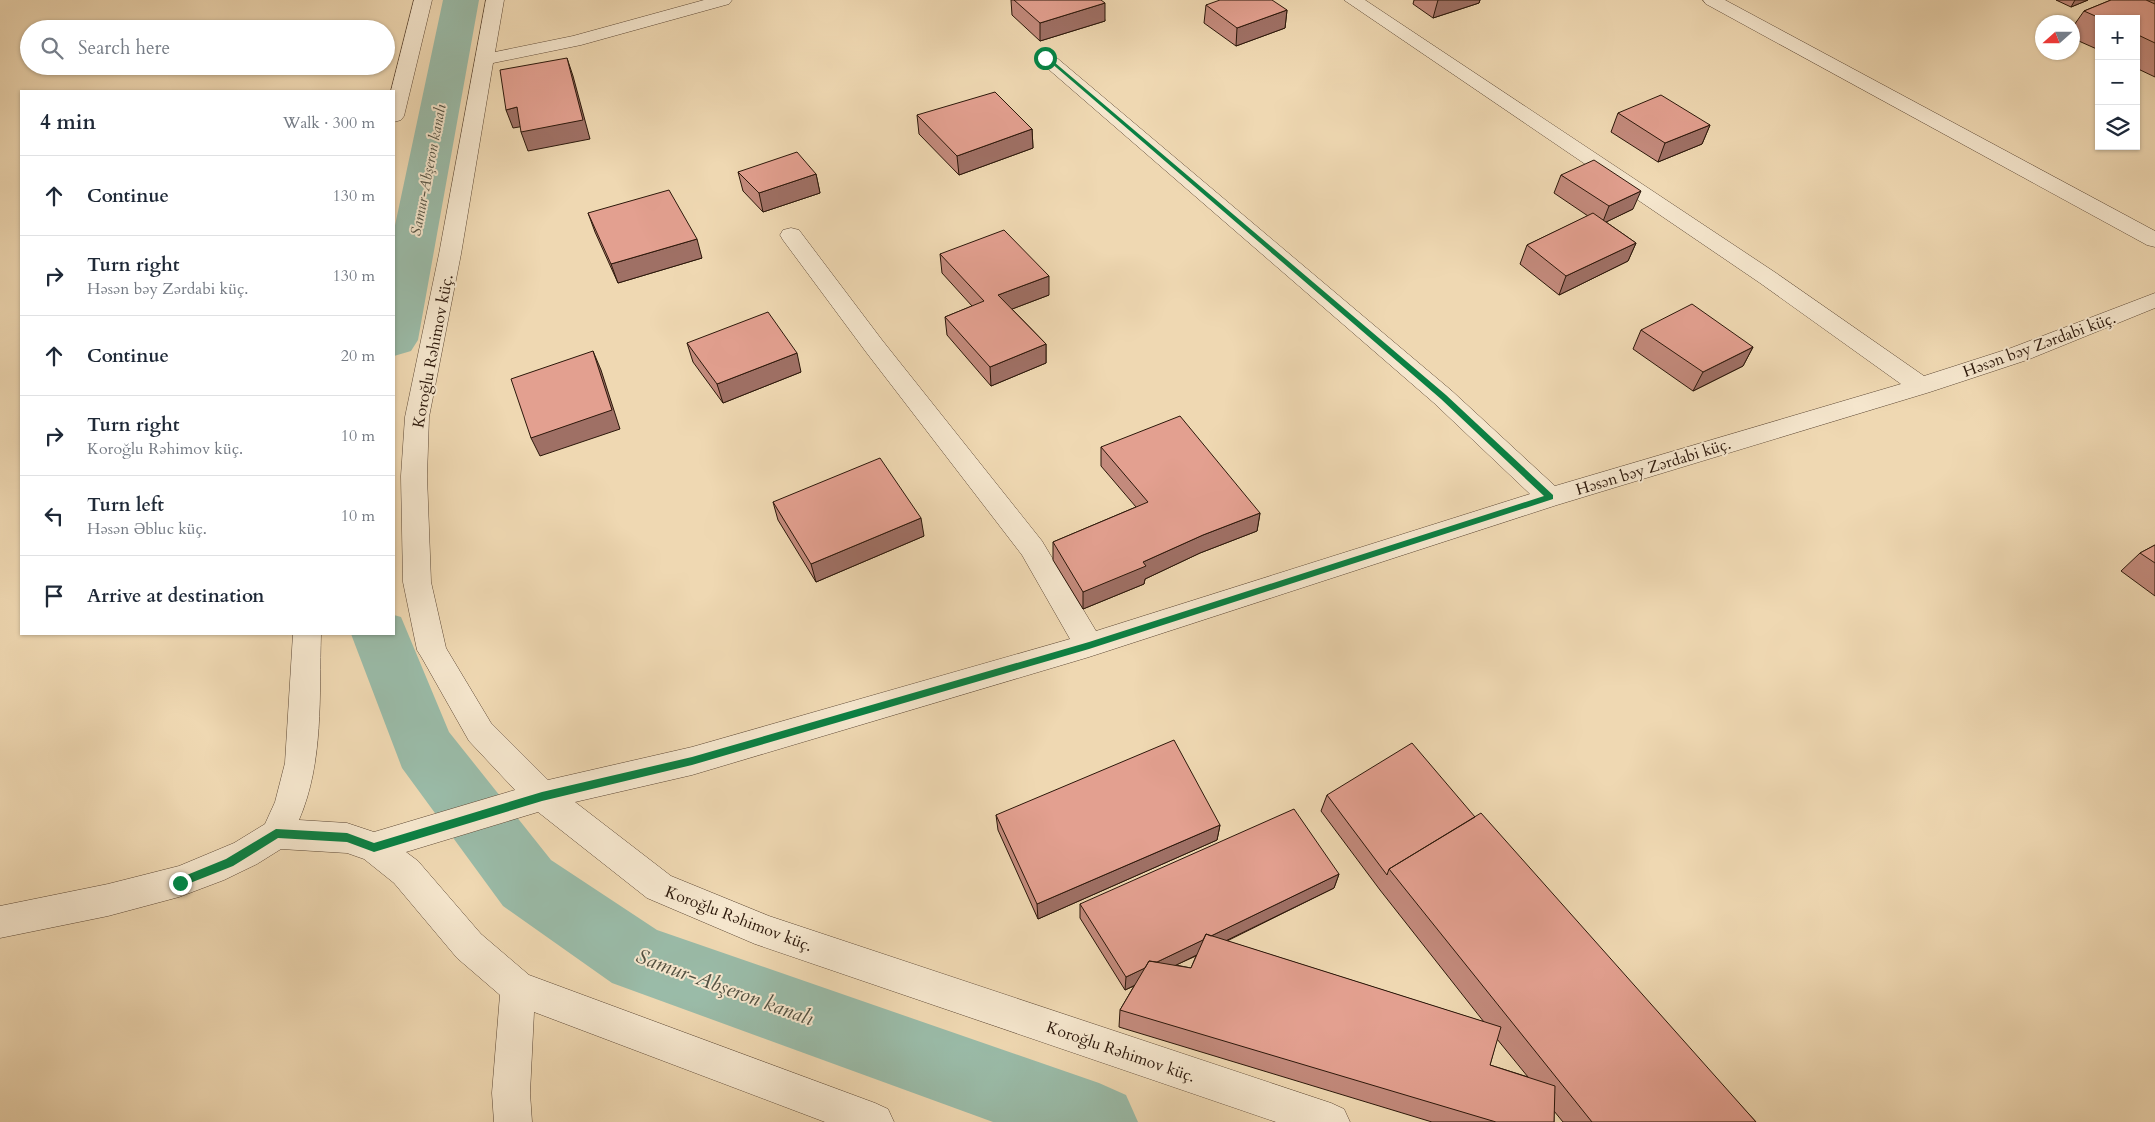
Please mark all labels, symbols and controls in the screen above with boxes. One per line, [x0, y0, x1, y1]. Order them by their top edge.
north arrow [2035, 15, 2080, 60]
map controls [2095, 15, 2140, 150]
button: + [2095, 15, 2140, 60]
search box [20, 20, 395, 75]
icon: search [38, 34, 66, 62]
text: Search here [78, 35, 170, 61]
route start [1034, 47, 1057, 70]
button: − [2095, 60, 2140, 105]
water label: Samur-Abşeron kanalı [405, 102, 451, 238]
button: layers [2095, 105, 2140, 150]
text: 4 min [40, 108, 96, 137]
text: Walk · 300 m [283, 112, 375, 134]
icon: ahead [40, 182, 68, 210]
text: Continue [87, 183, 169, 209]
text: 130 m [333, 185, 375, 207]
text: Turn right [87, 252, 179, 278]
icon: right [40, 262, 68, 290]
text: 130 m [333, 265, 375, 287]
street label: Koroğlu Rəhimov küç. [407, 273, 459, 430]
text: Həsən bəy Zərdabi küç. [87, 278, 248, 300]
street label: Həsən bəy Zərdabi küç. [1960, 307, 2119, 383]
icon: ahead [40, 342, 68, 370]
text: Continue [87, 343, 169, 369]
text: 20 m [341, 345, 375, 367]
text: Turn right [87, 412, 179, 438]
icon: right [40, 422, 68, 450]
text: 10 m [341, 425, 375, 447]
street label: Həsən bəy Zərdabi küç. [1573, 433, 1734, 501]
text: Koroğlu Rəhimov küç. [87, 438, 243, 460]
text: Turn left [87, 492, 164, 518]
icon: left [40, 502, 68, 530]
text: 10 m [341, 505, 375, 527]
text: Həsən Əbluc küç. [87, 518, 207, 540]
icon: arrive [40, 582, 68, 610]
text: Arrive at destination [87, 583, 264, 609]
route end [169, 872, 192, 895]
street label: Koroğlu Rəhimov küç. [662, 881, 815, 957]
water label: Samur-Abşeron kanalı [632, 942, 818, 1033]
street label: Koroğlu Rəhimov küç. [1043, 1016, 1198, 1088]

